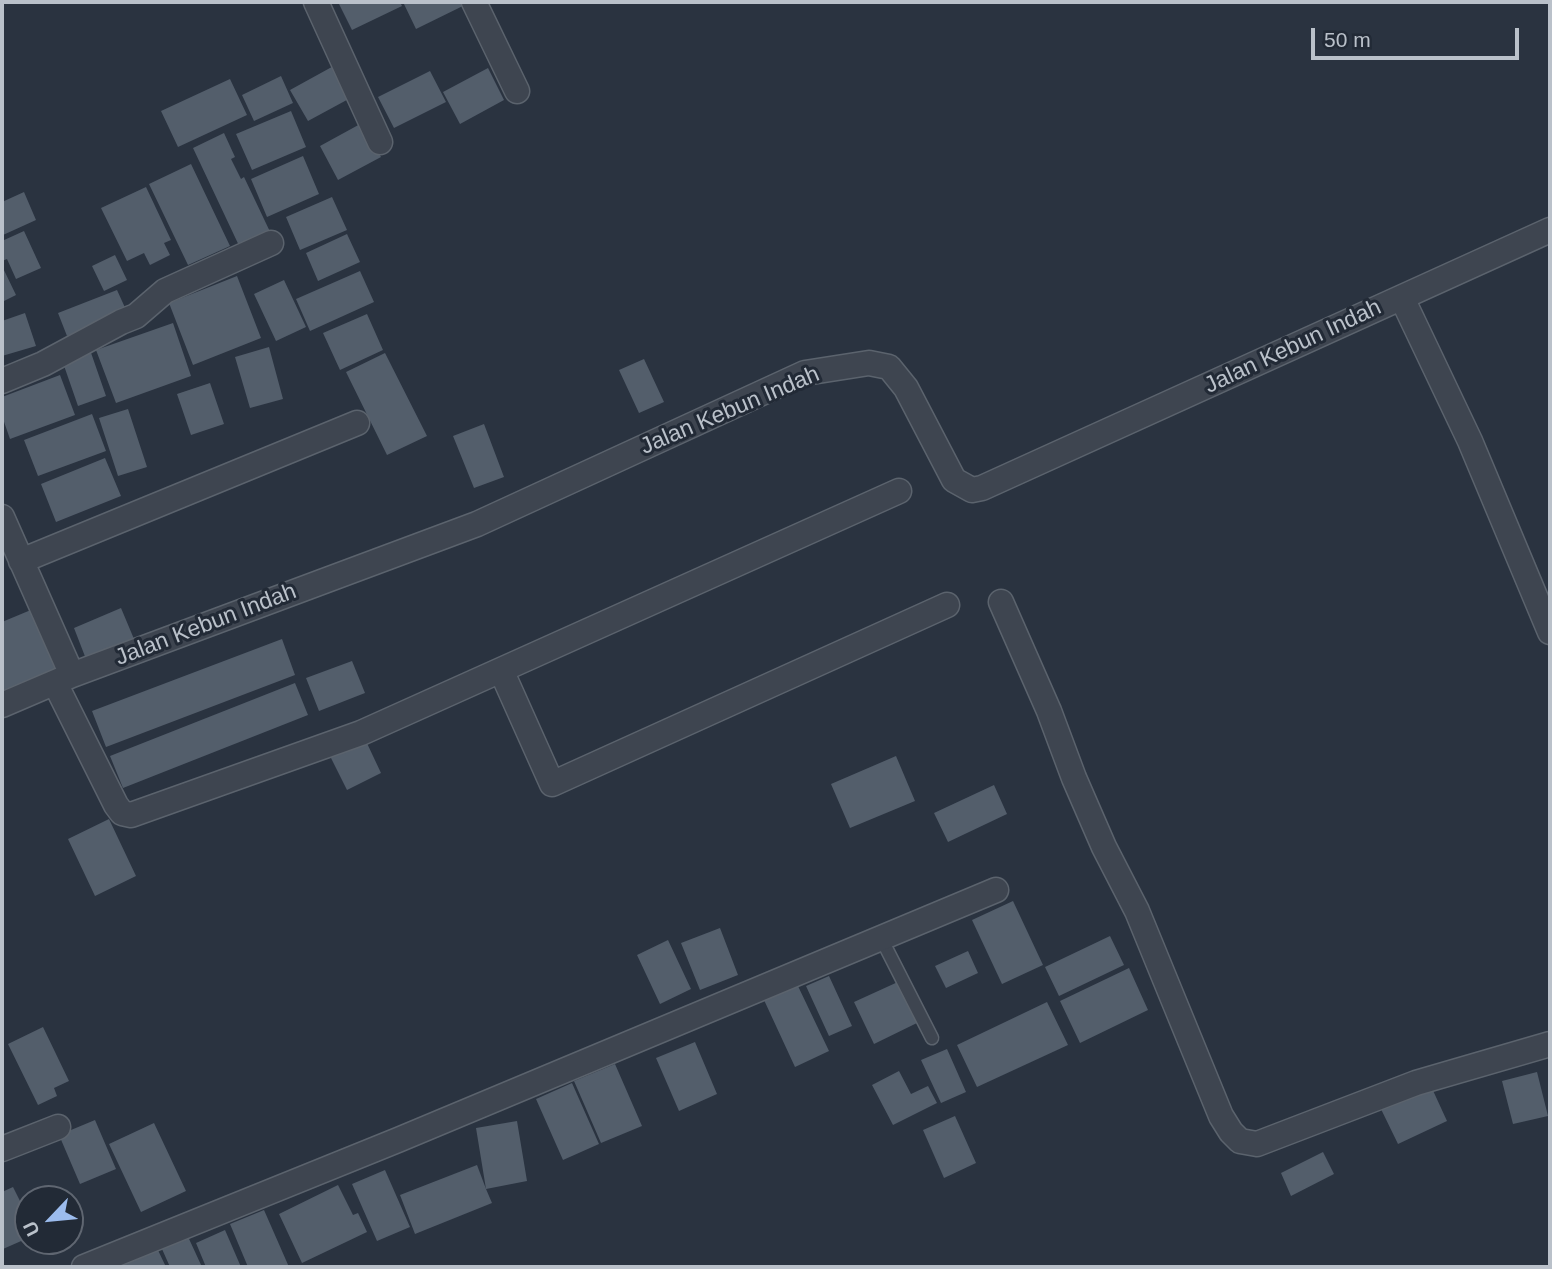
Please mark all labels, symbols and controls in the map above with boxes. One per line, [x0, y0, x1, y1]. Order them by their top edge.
scale bar [1314, 14, 1522, 58]
text: 50 m [1324, 28, 1371, 51]
street label: Jalan Kebun Indah [1200, 294, 1386, 400]
street label: Jalan Kebun Indah [636, 361, 824, 461]
street label: Jalan Kebun Indah [112, 578, 300, 672]
north arrow [14, 1185, 84, 1255]
text: U [19, 1218, 44, 1239]

